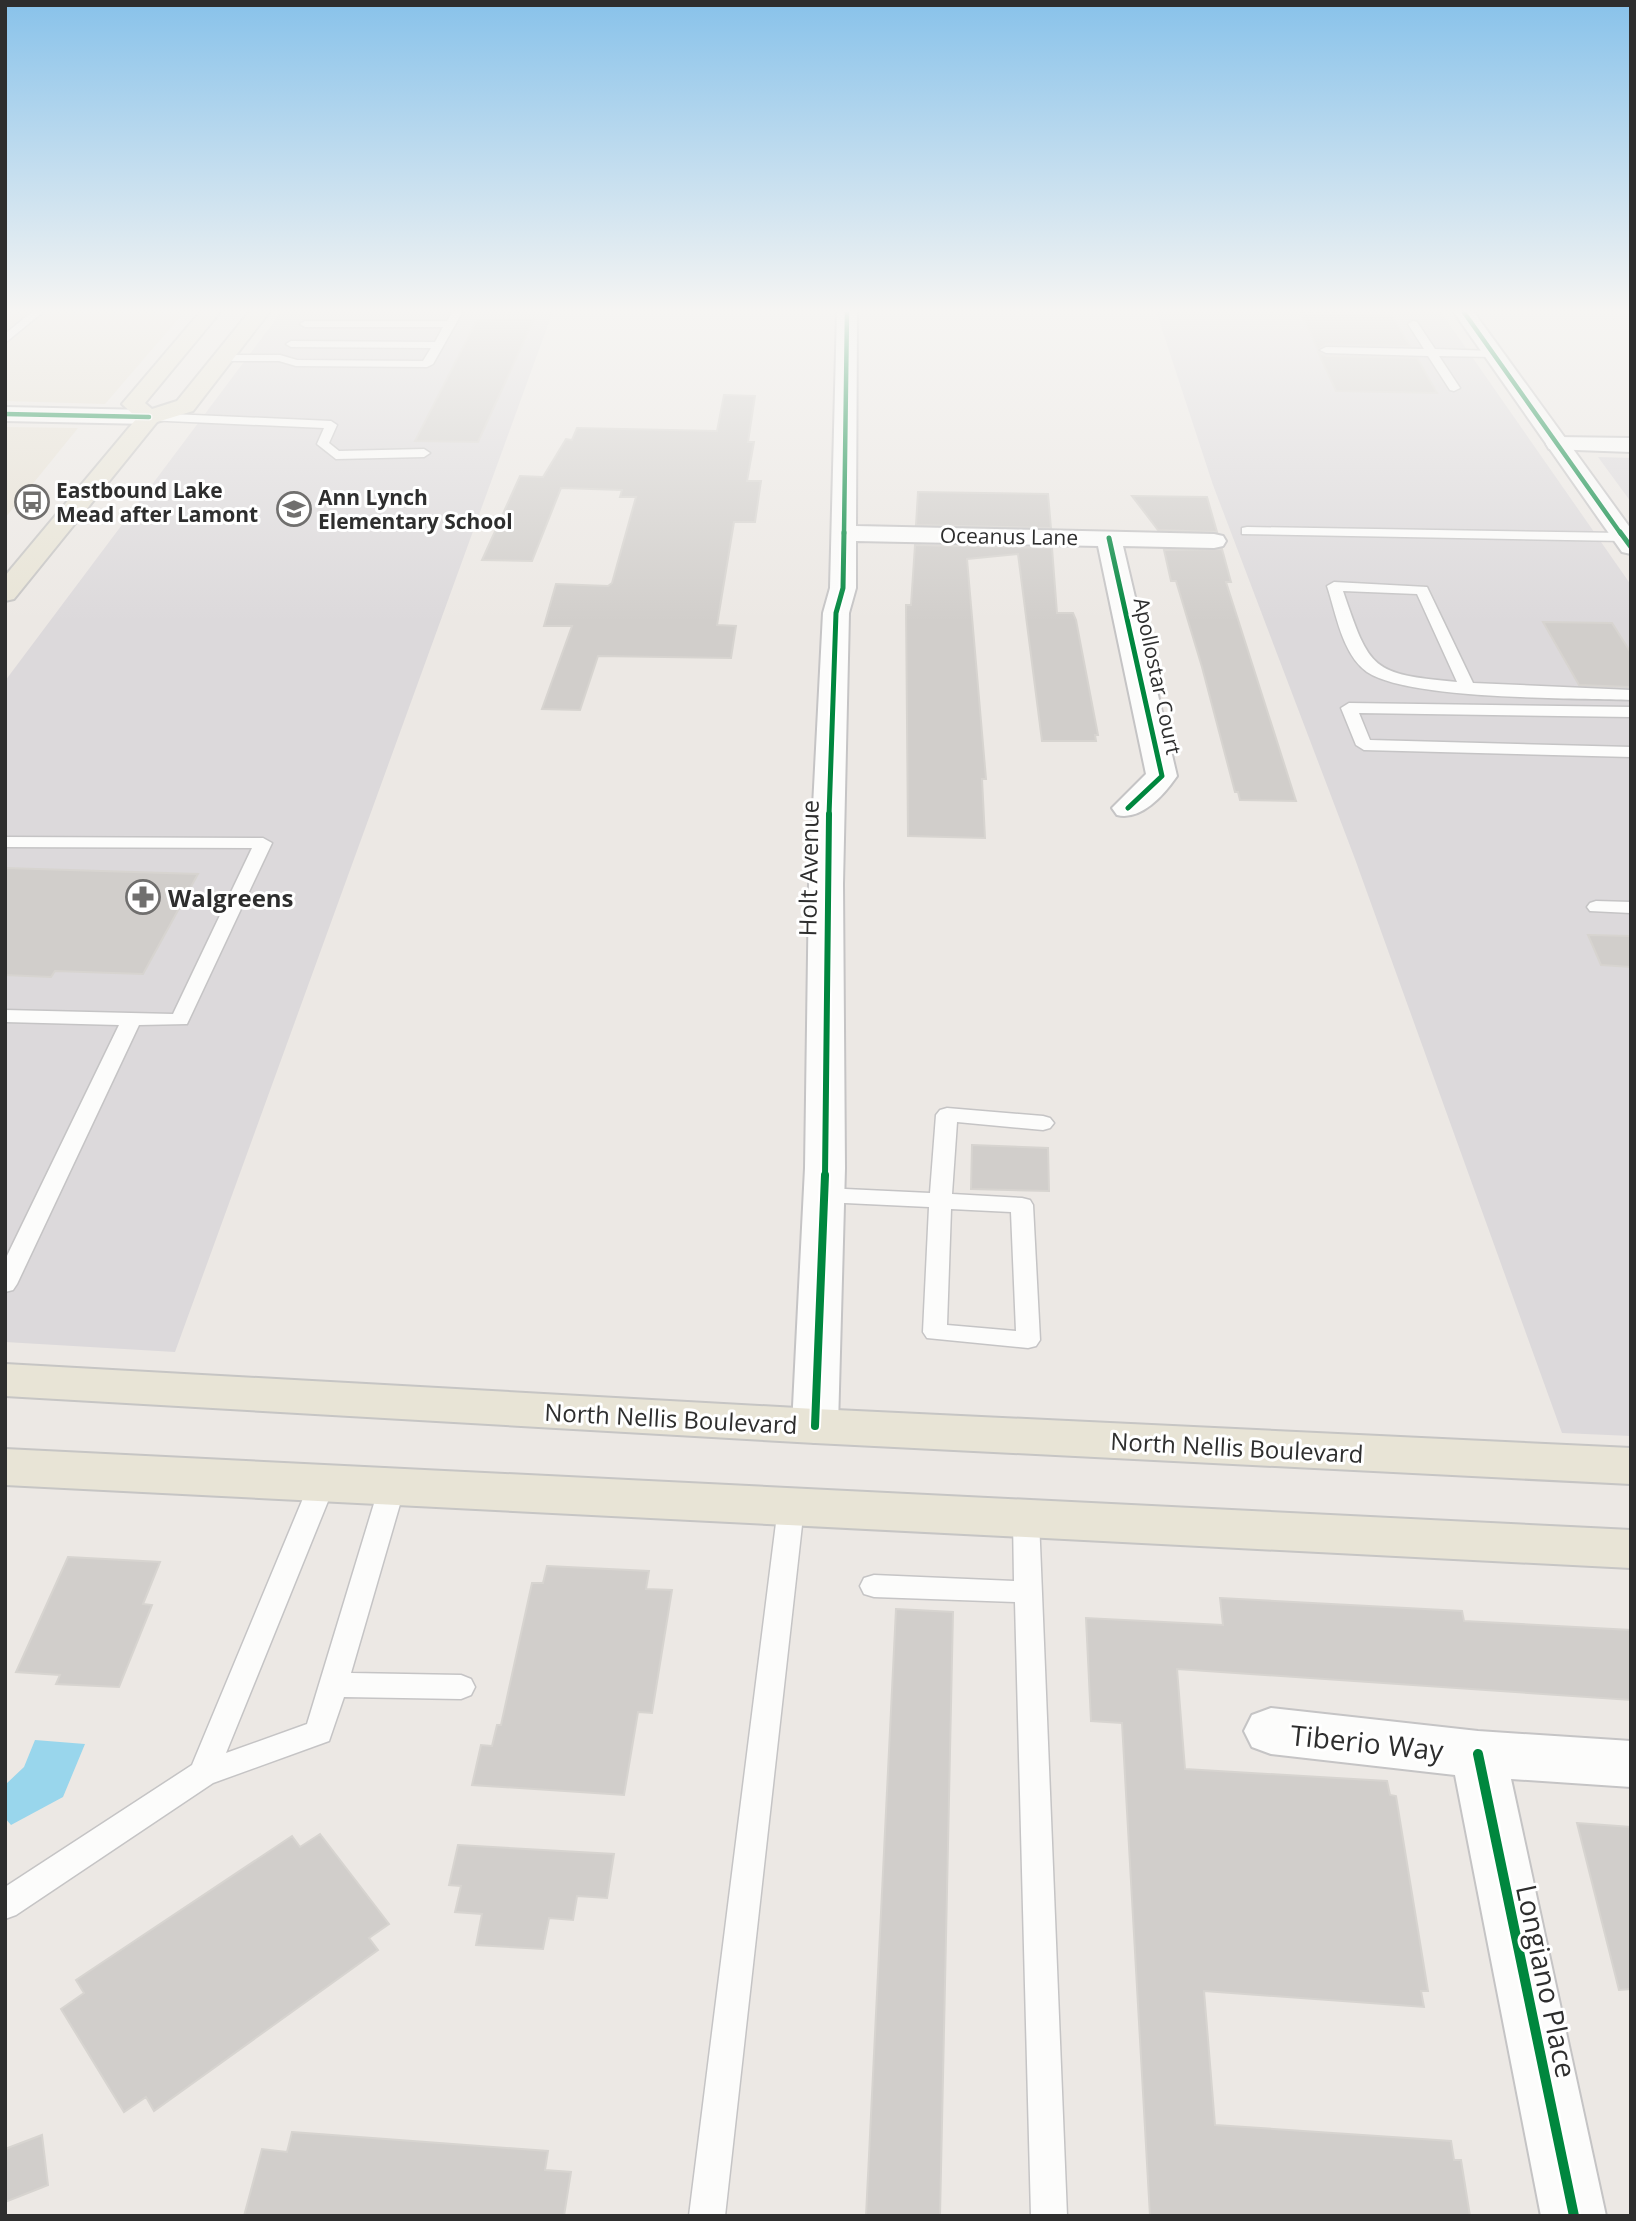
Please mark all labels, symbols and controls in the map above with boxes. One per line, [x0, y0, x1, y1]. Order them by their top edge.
place label: Eastbound Lake Mead after Lamont [56, 476, 258, 528]
bus stop icon: Eastbound Lake Mead after Lamont [13, 483, 51, 521]
place label: Ann Lynch Elementary School [318, 483, 513, 535]
school or university icon: Ann Lynch Elementary School [275, 490, 313, 528]
street label: Oceanus Lane [940, 521, 1078, 551]
street label: Apollostar Court [1128, 595, 1188, 757]
street label: Holt Avenue [790, 799, 826, 937]
pharmacy icon: Walgreens [124, 878, 162, 916]
place label: Walgreens [168, 881, 294, 914]
street label: North Nellis Boulevard [544, 1395, 798, 1441]
street label: North Nellis Boulevard [1110, 1424, 1364, 1470]
street label: Tiberio Way [1289, 1715, 1446, 1769]
street label: Longiano Place [1508, 1881, 1586, 2081]

